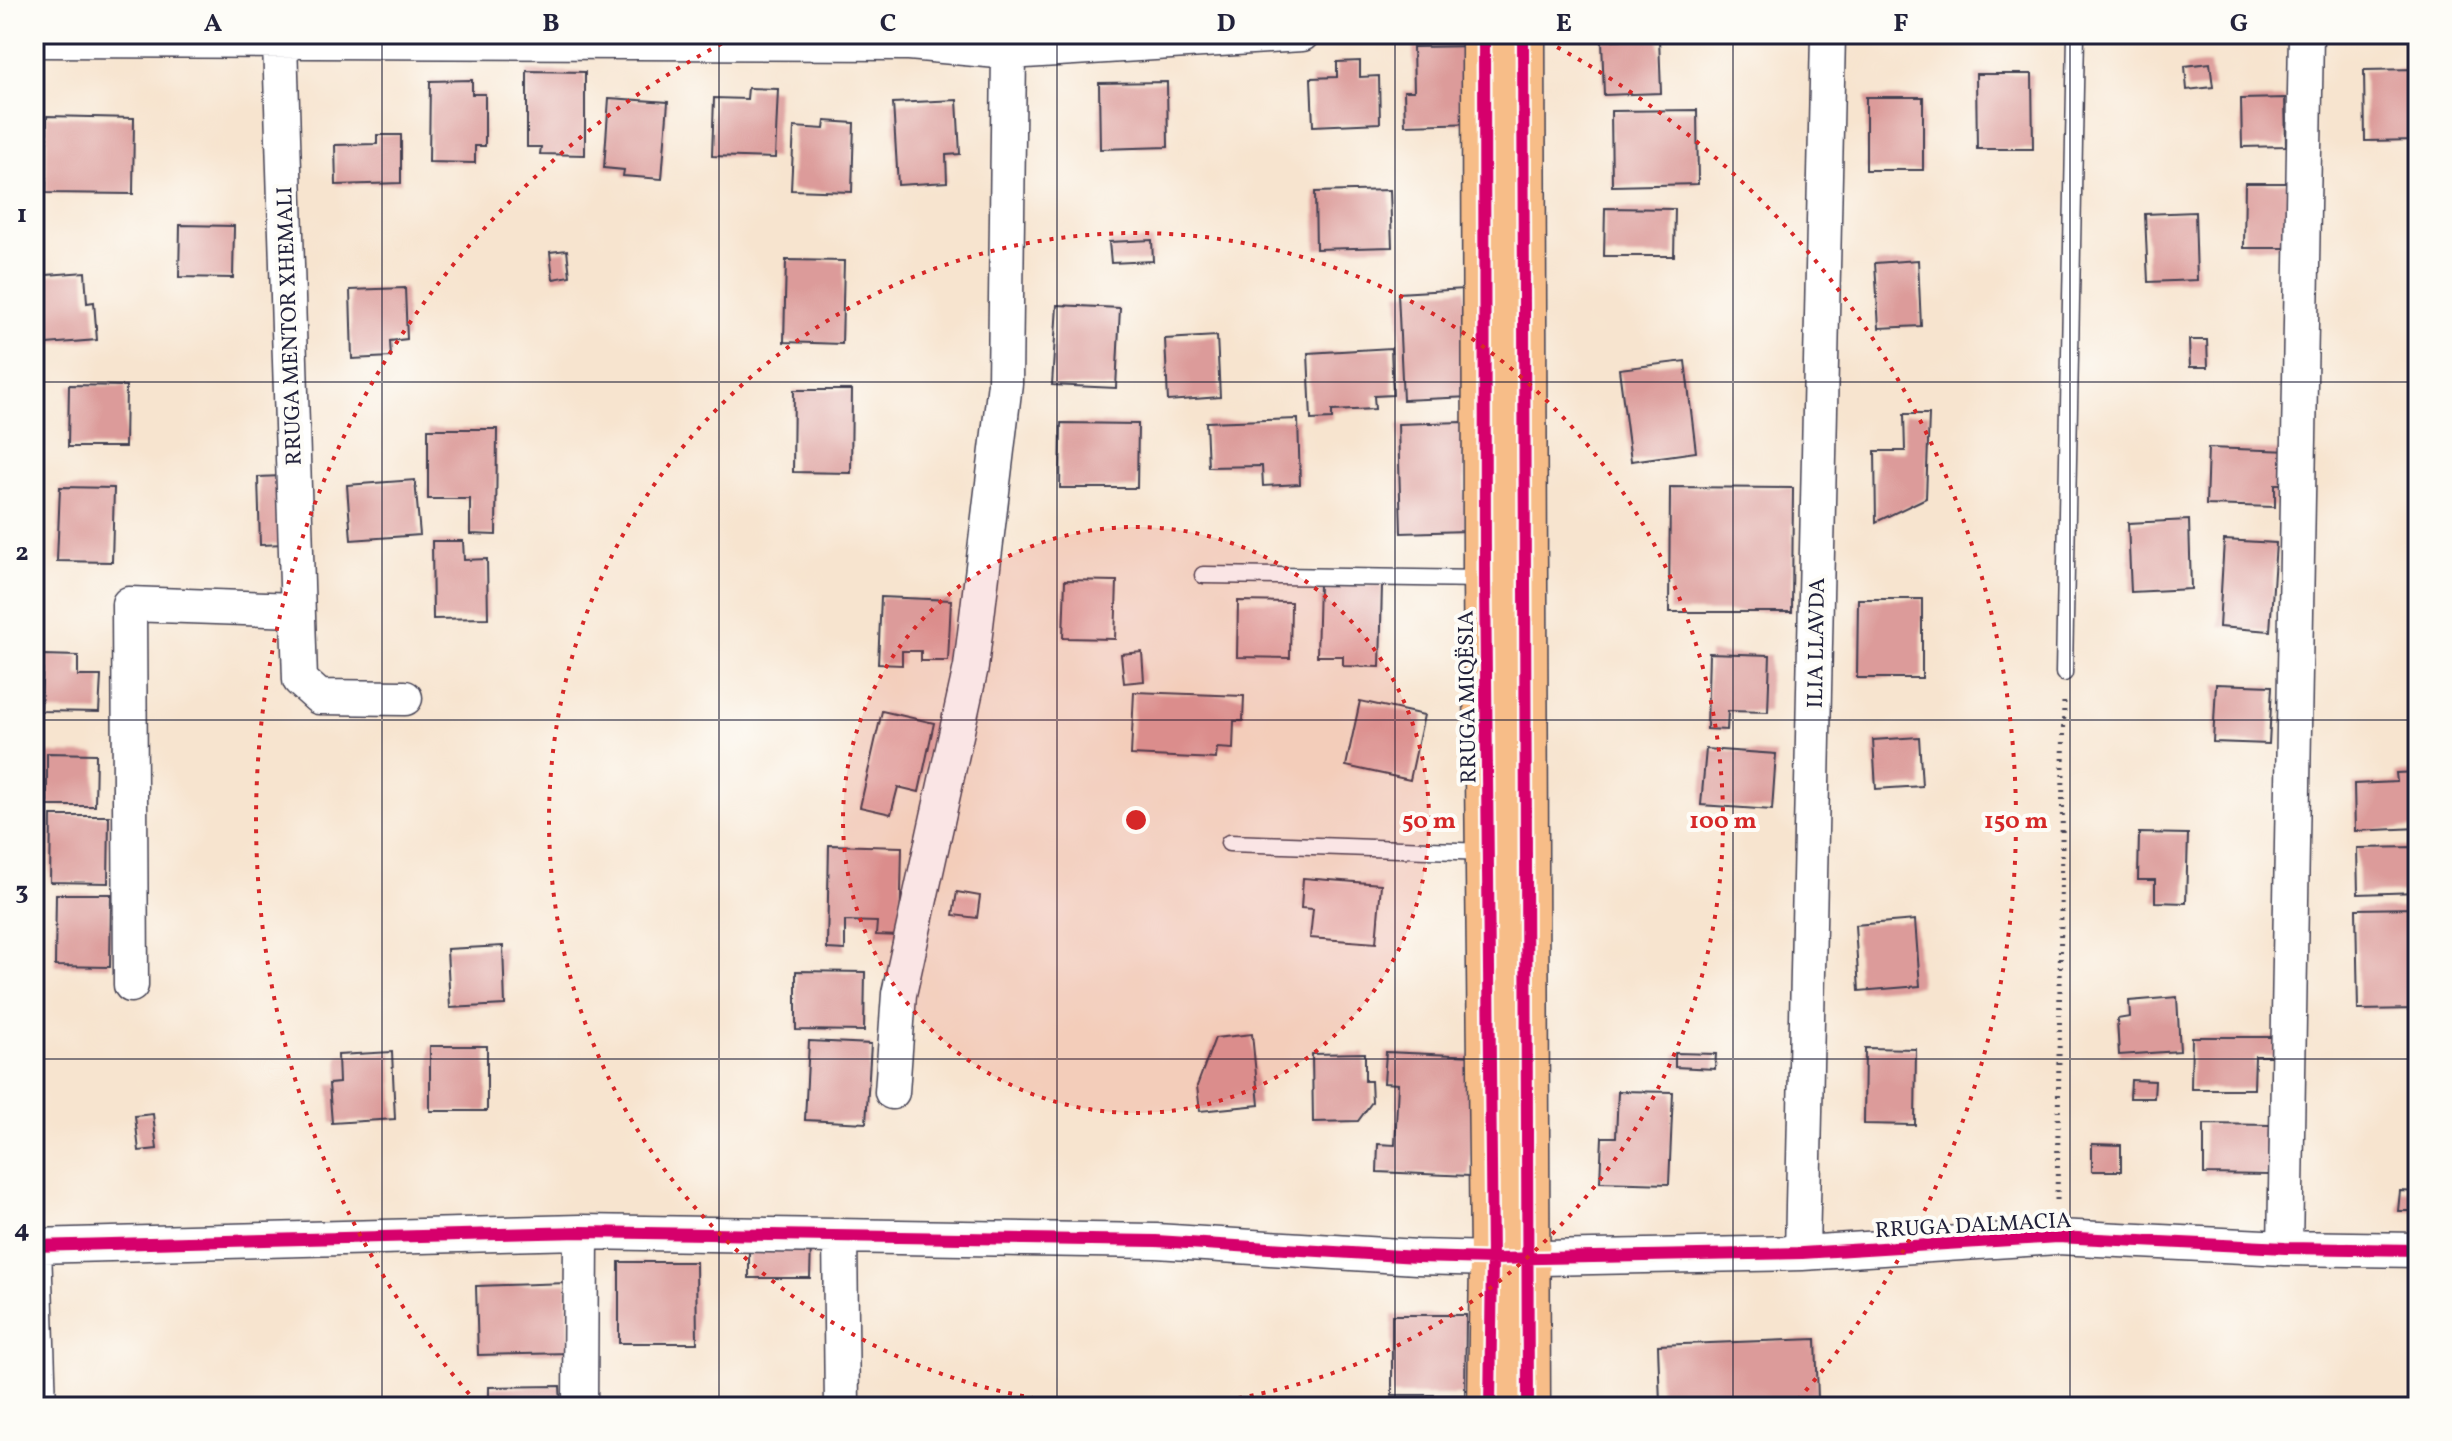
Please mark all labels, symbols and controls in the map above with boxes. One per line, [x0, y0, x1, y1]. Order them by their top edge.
text: A [204, 6, 223, 42]
text: B [542, 6, 560, 42]
text: C [880, 6, 896, 42]
text: D [1216, 6, 1236, 42]
text: E [1556, 6, 1572, 42]
text: F [1893, 6, 1909, 42]
text: G [2230, 6, 2248, 42]
street label: RRUGA MENTOR XHEMALI [270, 186, 311, 466]
text: 1 [17, 197, 27, 233]
text: 2 [15, 535, 29, 571]
street label: ILIA LLAVDA [1801, 577, 1834, 709]
street label: RRUGA MIQËSIA [1451, 610, 1486, 784]
text: 50 m [1402, 805, 1456, 839]
text: 100 m [1689, 805, 1757, 839]
text: 150 m [1984, 805, 2048, 839]
centre of rings [1122, 806, 1150, 834]
text: 3 [15, 874, 29, 910]
street label: RRUGA DALMACIA [1874, 1206, 2072, 1247]
text: 4 [14, 1212, 30, 1248]

